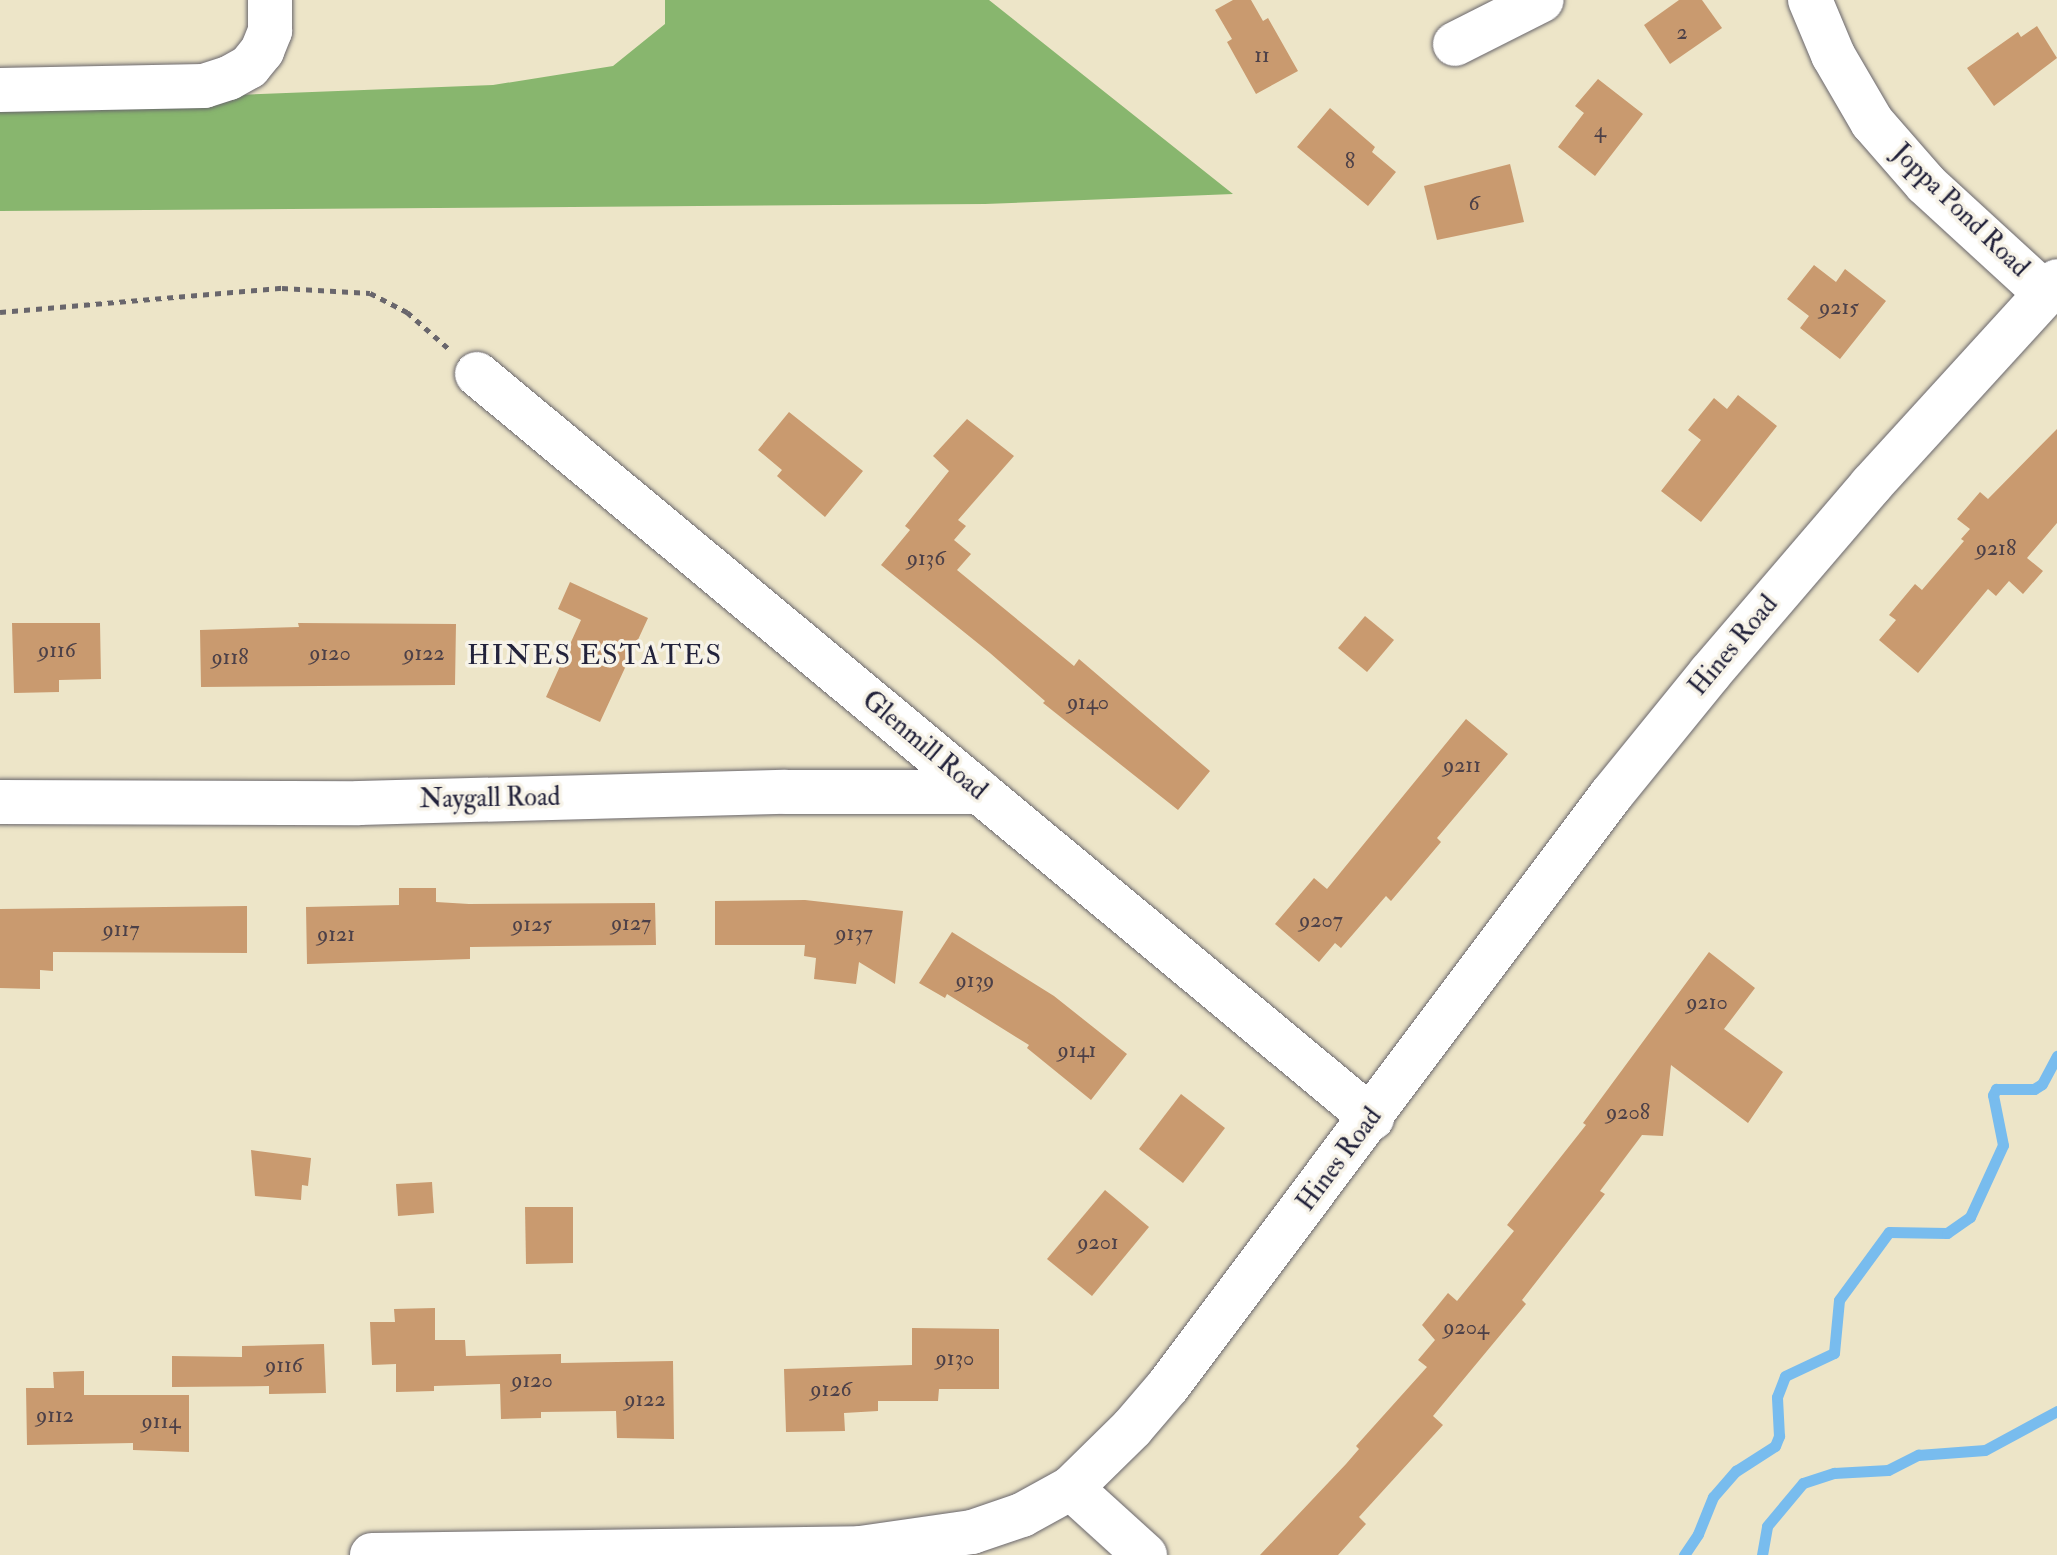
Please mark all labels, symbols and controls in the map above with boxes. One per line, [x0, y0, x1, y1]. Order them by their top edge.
house number: 2 [1676, 20, 1688, 46]
house number: 11 [1254, 43, 1270, 69]
house number: 4 [1594, 118, 1606, 144]
street label: Joppa Pond Road [1885, 138, 2035, 284]
house number: 8 [1345, 149, 1355, 175]
house number: 6 [1468, 191, 1480, 217]
house number: 9215 [1819, 295, 1859, 321]
house number: 9218 [1976, 536, 2016, 562]
house number: 9136 [907, 546, 945, 572]
street label: Hines Road [1683, 590, 1785, 702]
house number: 9116 [38, 638, 76, 664]
district label: HINES ESTATES [467, 639, 723, 673]
house number: 9120 [309, 641, 351, 667]
house number: 9122 [403, 641, 445, 667]
house number: 9118 [211, 645, 249, 671]
street label: Glenmill Road [855, 685, 993, 807]
house number: 9140 [1067, 690, 1109, 716]
house number: 9211 [1443, 753, 1481, 779]
street label: Naygall Road [419, 782, 561, 816]
house number: 9207 [1299, 908, 1343, 934]
house number: 9127 [611, 911, 651, 937]
house number: 9125 [512, 912, 552, 938]
house number: 9117 [103, 917, 139, 943]
house number: 9137 [835, 921, 873, 947]
house number: 9121 [317, 922, 355, 948]
house number: 9139 [956, 968, 994, 994]
house number: 9210 [1686, 990, 1728, 1016]
house number: 9141 [1058, 1038, 1096, 1064]
house number: 9208 [1606, 1100, 1650, 1126]
street label: Hines Road [1291, 1102, 1389, 1218]
house number: 9201 [1077, 1230, 1119, 1256]
house number: 9204 [1443, 1315, 1489, 1341]
house number: 9130 [936, 1346, 974, 1372]
house number: 9116 [265, 1353, 303, 1379]
house number: 9120 [511, 1368, 553, 1394]
house number: 9126 [810, 1377, 852, 1403]
house number: 9122 [624, 1387, 666, 1413]
house number: 9112 [36, 1403, 74, 1429]
house number: 9114 [142, 1409, 180, 1435]

